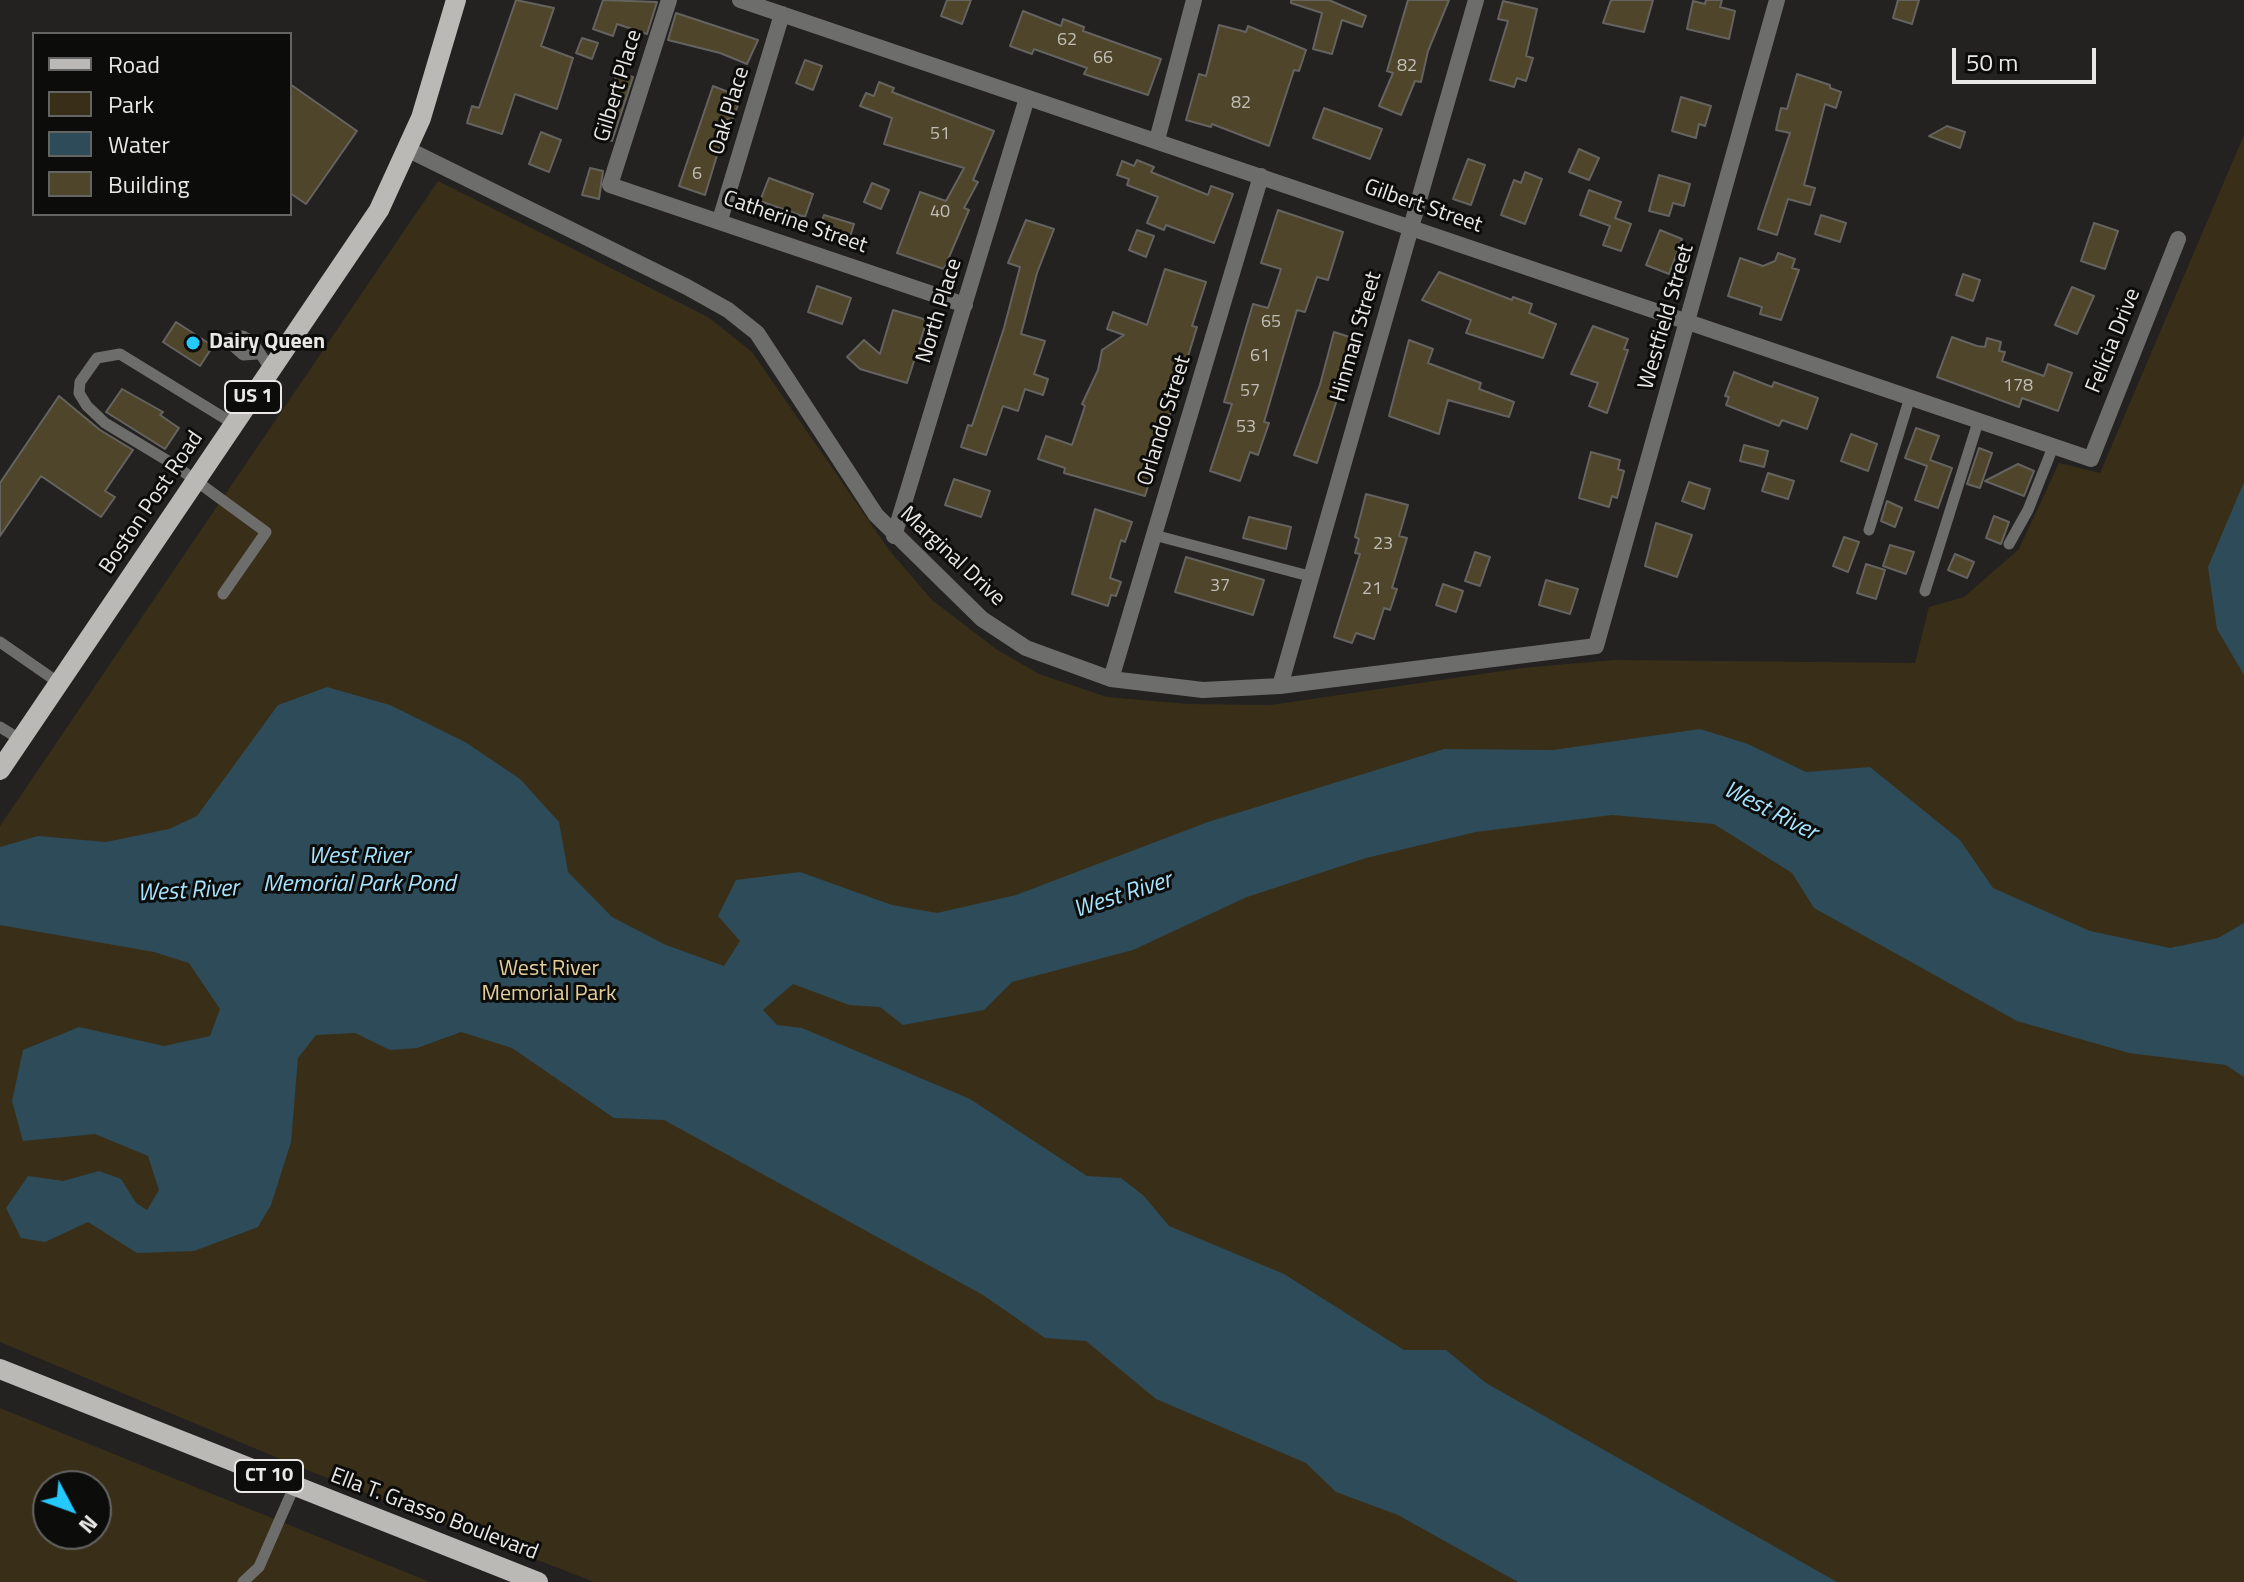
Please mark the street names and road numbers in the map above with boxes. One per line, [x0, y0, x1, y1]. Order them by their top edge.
street label: Gilbert Place [589, 27, 649, 145]
street label: Oak Place [704, 64, 756, 158]
street label: Gilbert Street [1361, 174, 1485, 240]
street label: Catherine Street [720, 186, 870, 260]
street label: Westfield Street [1634, 241, 1700, 393]
street label: North Place [912, 255, 968, 367]
street label: Hinman Street [1326, 269, 1388, 405]
street label: Felicia Drive [2081, 285, 2147, 397]
street label: Orlando Street [1133, 353, 1197, 489]
road number: US 1 [225, 381, 281, 413]
street label: Boston Post Road [95, 427, 209, 579]
street label: Marginal Drive [894, 502, 1010, 612]
road number: CT 10 [235, 1460, 303, 1492]
street label: Ella T. Grasso Boulevard [326, 1463, 542, 1567]

